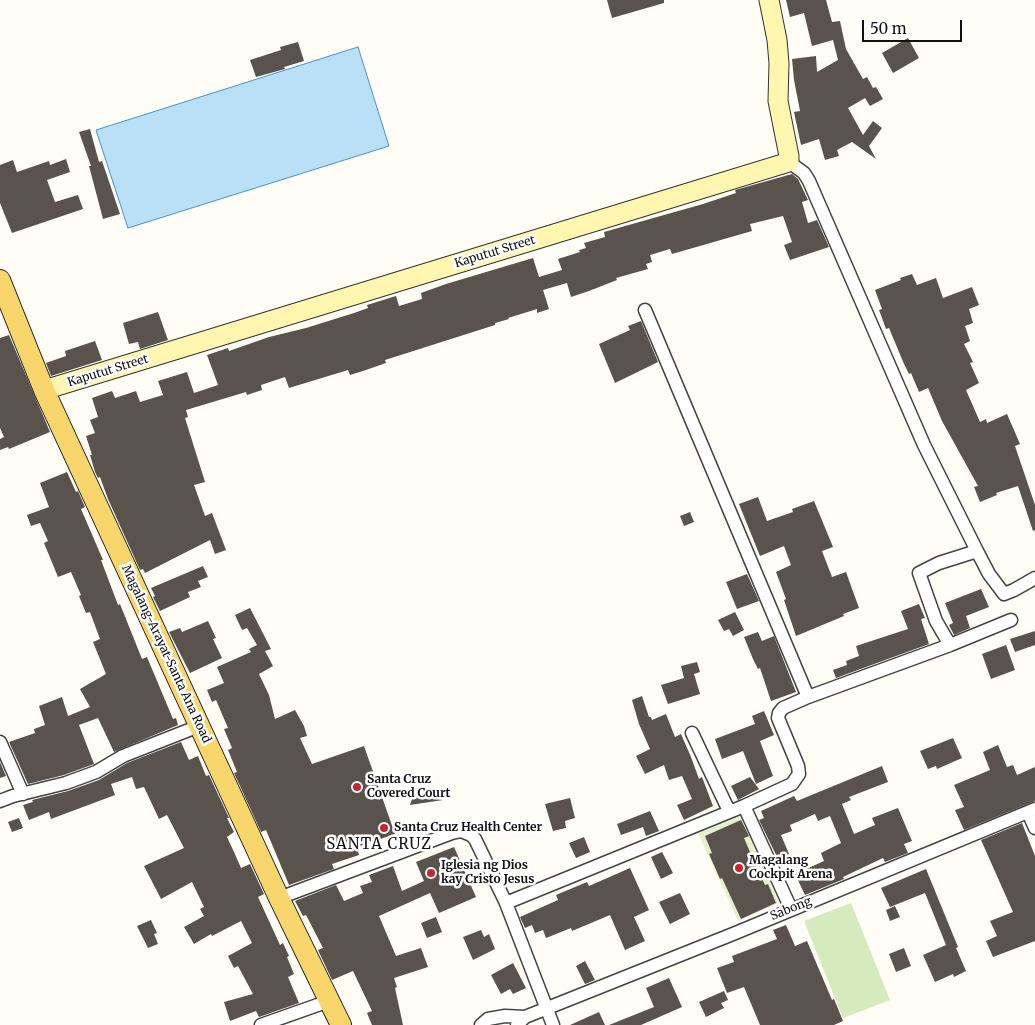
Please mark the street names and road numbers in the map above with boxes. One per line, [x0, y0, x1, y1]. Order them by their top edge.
street label: Kaputut Street [453, 233, 537, 271]
street label: Kaputut Street [66, 352, 150, 390]
street label: Magalang-Arayat-Santa Ana Road [118, 563, 214, 745]
street label: Sabong [768, 894, 814, 924]

